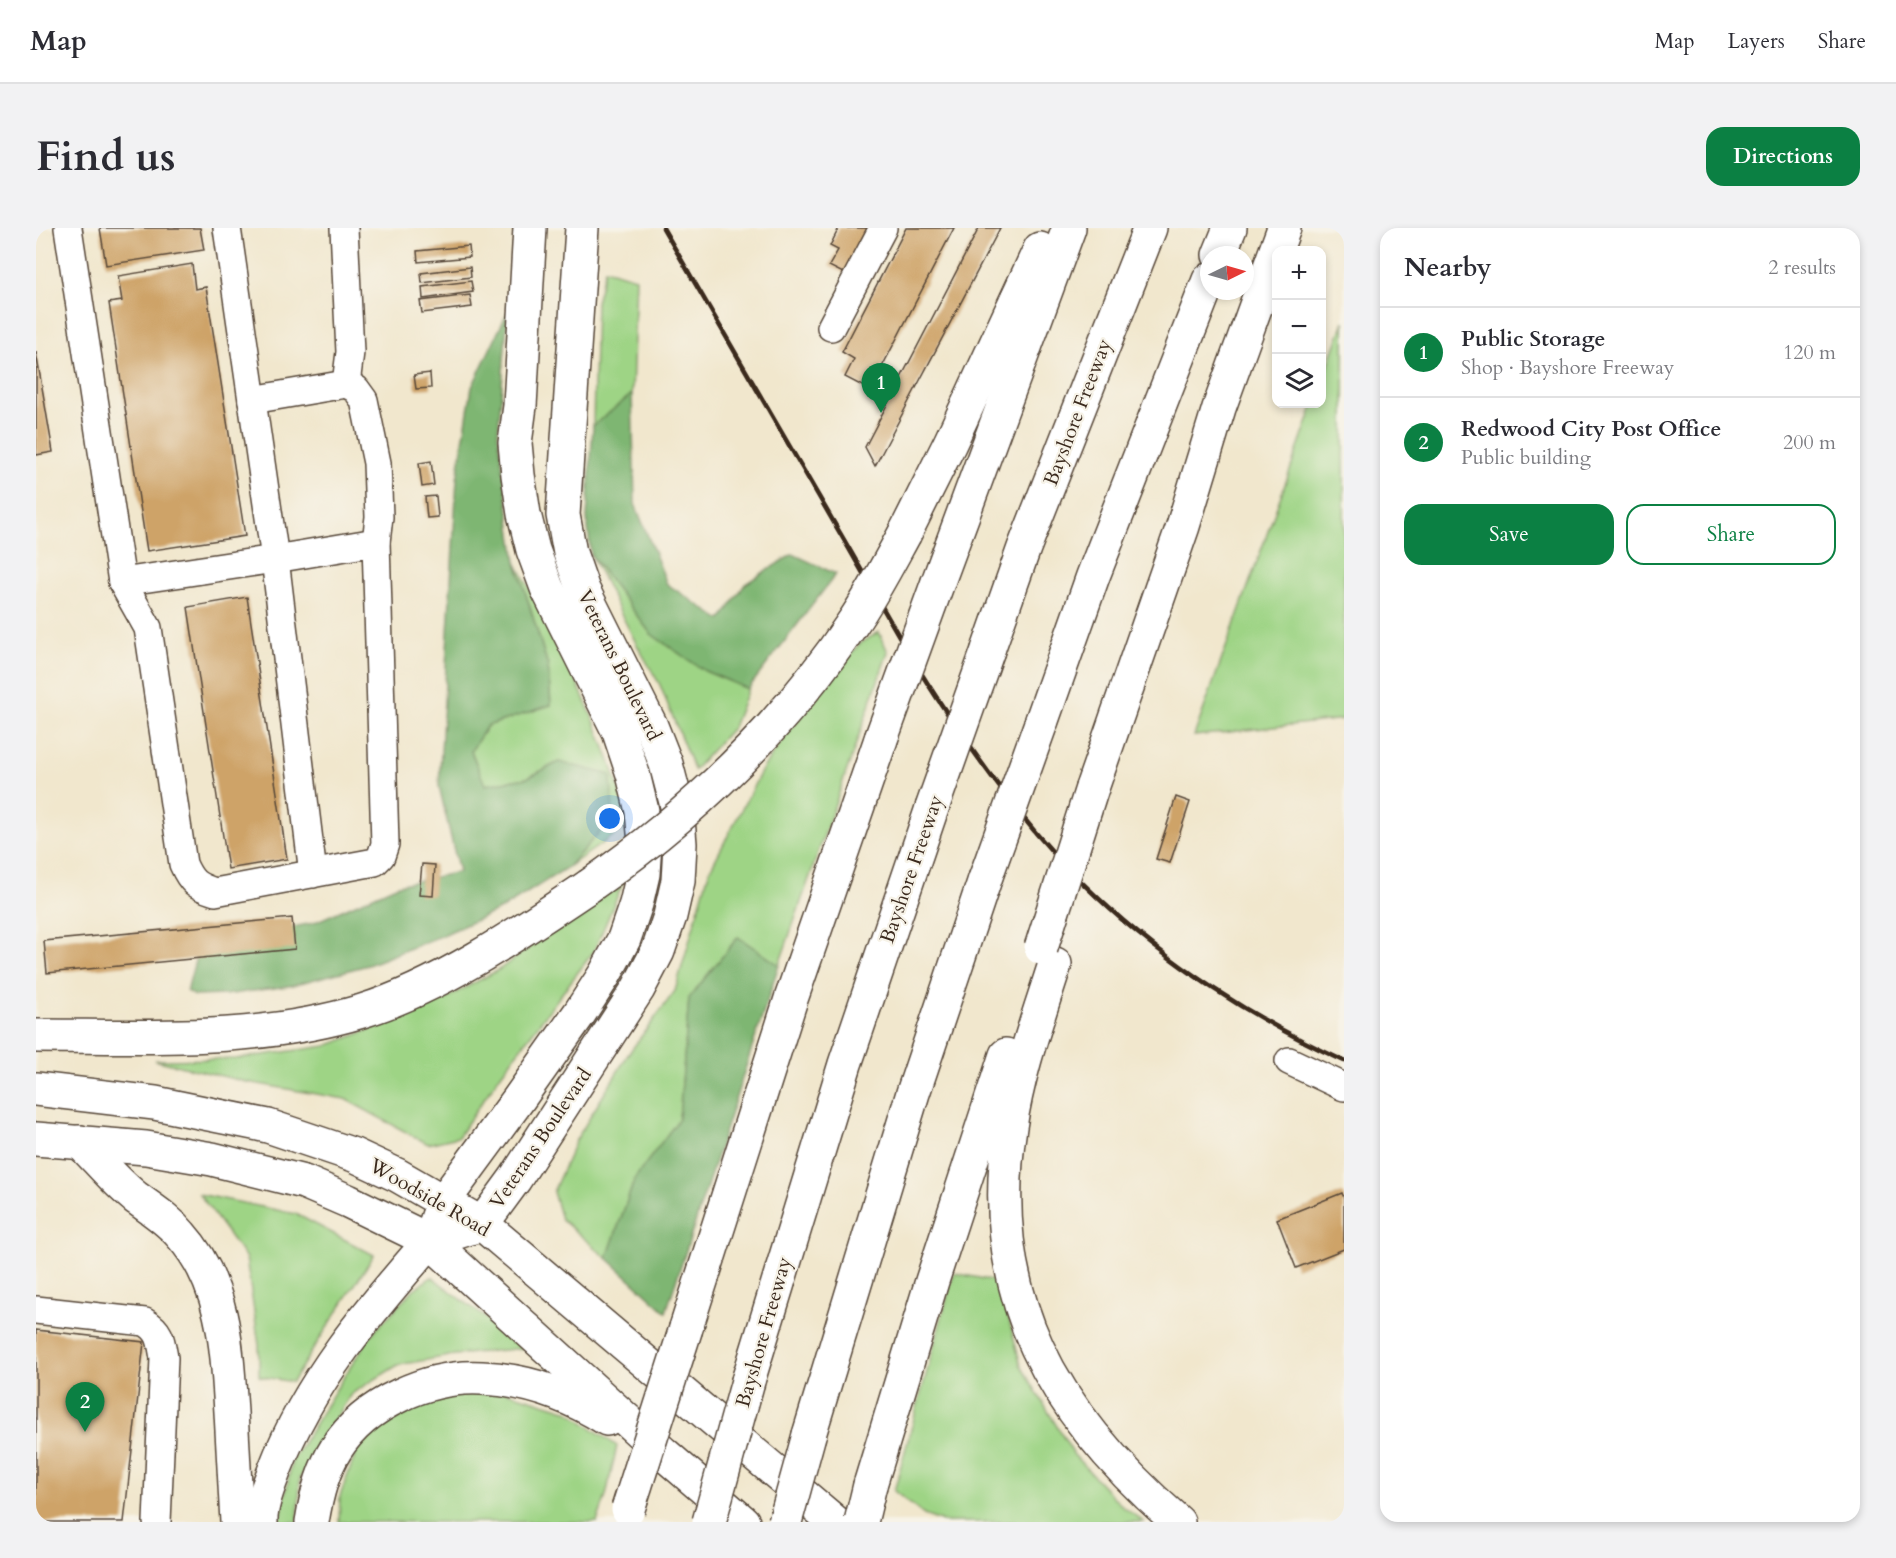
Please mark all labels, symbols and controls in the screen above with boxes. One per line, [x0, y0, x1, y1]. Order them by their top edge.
text: Map [30, 22, 87, 60]
text: Map [1655, 27, 1695, 56]
text: Layers [1728, 27, 1785, 56]
text: Share [1818, 27, 1866, 56]
button: Directions [1706, 127, 1860, 186]
text: Find us [36, 128, 176, 185]
north arrow [1200, 246, 1254, 300]
map controls [1272, 246, 1326, 408]
button: + [1272, 246, 1326, 300]
text: Nearby [1404, 250, 1492, 285]
text: 2 results [1768, 254, 1836, 281]
button: − [1272, 300, 1326, 354]
text: Public Storage [1461, 324, 1605, 354]
street label: Bayshore Freeway [1037, 335, 1118, 489]
text: 1 [1418, 339, 1429, 366]
text: 120 m [1783, 339, 1836, 366]
button: layers [1272, 354, 1326, 408]
text: Shop · Bayshore Freeway [1461, 354, 1674, 381]
pin: 1 [862, 364, 900, 413]
text: Redwood City Post Office [1461, 414, 1721, 444]
text: 2 [1418, 429, 1429, 456]
text: 200 m [1783, 429, 1836, 456]
text: Public building [1461, 444, 1591, 471]
button: Save [1404, 504, 1614, 565]
button: Share [1626, 504, 1836, 565]
street label: Veterans Boulevard [571, 585, 668, 746]
street label: Bayshore Freeway [873, 791, 950, 947]
your location [595, 804, 624, 833]
street label: Veterans Boulevard [483, 1062, 598, 1214]
street label: Woodside Road [363, 1151, 496, 1243]
street label: Bayshore Freeway [729, 1253, 798, 1410]
pin: 2 [65, 1382, 104, 1432]

